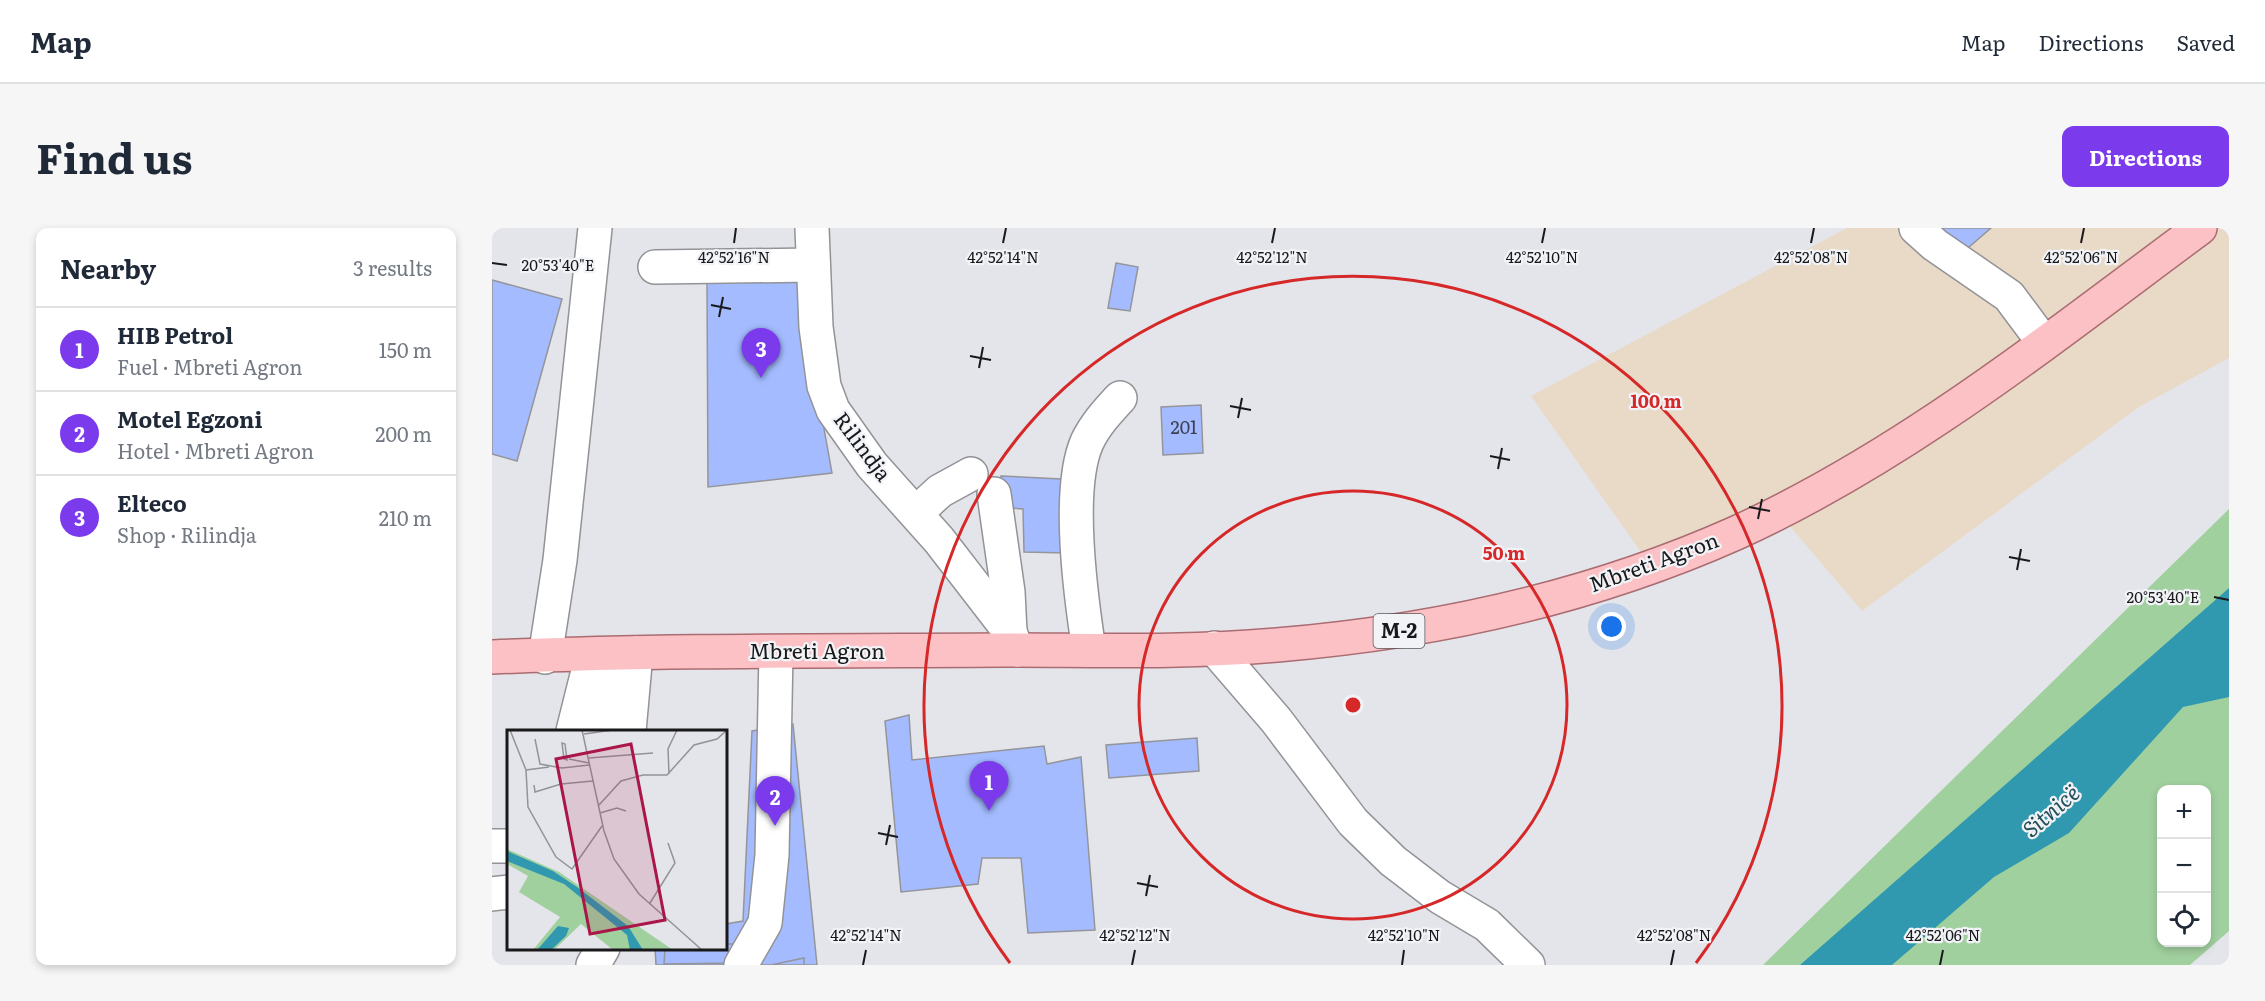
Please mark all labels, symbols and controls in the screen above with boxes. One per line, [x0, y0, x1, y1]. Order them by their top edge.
text: Map [30, 20, 92, 62]
text: Map [1961, 26, 2006, 57]
text: Directions [2039, 26, 2144, 57]
text: Saved [2177, 26, 2235, 57]
text: Find us [36, 125, 193, 187]
button: Directions [2062, 126, 2229, 187]
text: 42°52'16"N [698, 245, 770, 268]
text: 42°52'14"N [967, 245, 1039, 268]
text: 42°52'12"N [1236, 245, 1308, 268]
text: 42°52'10"N [1506, 245, 1578, 268]
text: 42°52'08"N [1774, 245, 1848, 268]
text: 42°52'06"N [2044, 245, 2118, 268]
text: Nearby [60, 248, 156, 287]
text: 3 results [353, 252, 432, 282]
text: 20°53'40"E [522, 253, 594, 276]
text: HIB Petrol [117, 318, 233, 351]
pin: 3 [742, 328, 780, 378]
text: 1 [75, 334, 84, 364]
text: 150 m [379, 334, 432, 364]
text: Fuel · Mbreti Agron [117, 351, 303, 381]
text: 100 m [1630, 387, 1682, 414]
text: Motel Egzoni [117, 402, 262, 435]
street label: Rilindja [828, 404, 901, 487]
house number: 201 [1171, 413, 1197, 440]
text: 2 [74, 418, 85, 448]
text: 200 m [375, 418, 432, 448]
text: Hotel · Mbreti Agron [117, 435, 314, 465]
text: Elteco [117, 486, 187, 519]
text: 3 [74, 502, 85, 532]
text: 210 m [379, 502, 432, 532]
text: Shop · Rilindja [117, 519, 257, 549]
street label: Mbreti Agron [1584, 523, 1722, 598]
text: 50 m [1483, 539, 1525, 566]
text: 20°53'40"E [2127, 585, 2199, 608]
your location [1597, 612, 1626, 641]
road number: M-2 [1374, 614, 1424, 648]
street label: Mbreti Agron [749, 634, 885, 665]
centre of rings [1343, 695, 1363, 715]
inset map [507, 730, 728, 950]
pin: 1 [970, 762, 1008, 811]
pin: 2 [756, 776, 794, 826]
water label: Sitnicë [2014, 776, 2086, 844]
map controls [2157, 785, 2211, 947]
button: + [2157, 785, 2211, 839]
button: − [2157, 839, 2211, 893]
button: locate [2157, 893, 2211, 947]
text: 42°52'14"N [830, 923, 902, 946]
text: 42°52'12"N [1099, 923, 1171, 946]
text: 42°52'10"N [1368, 923, 1440, 946]
text: 42°52'08"N [1637, 923, 1711, 946]
text: 42°52'06"N [1906, 923, 1980, 946]

